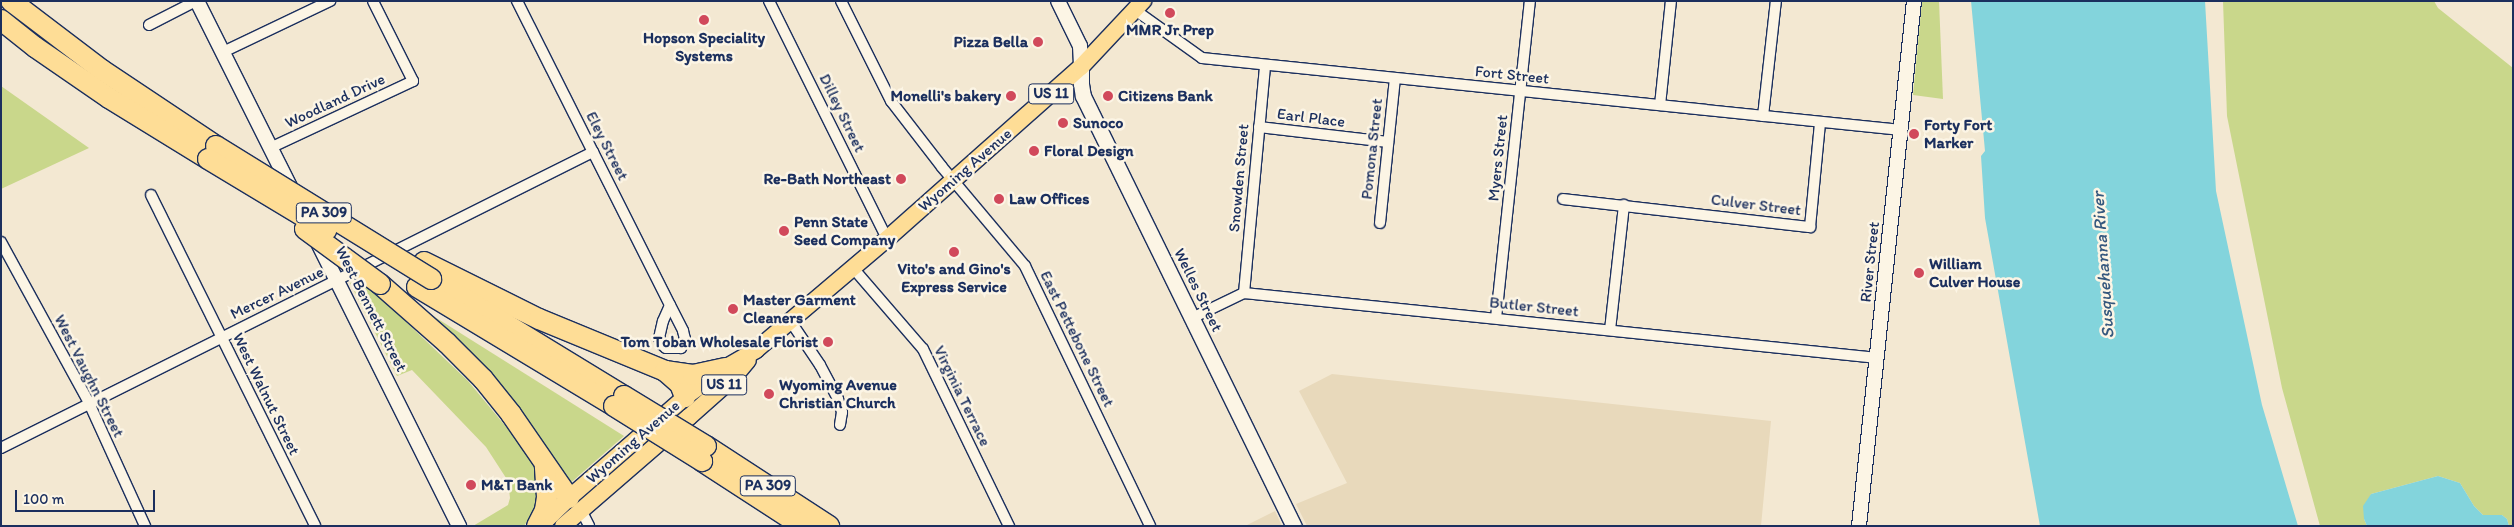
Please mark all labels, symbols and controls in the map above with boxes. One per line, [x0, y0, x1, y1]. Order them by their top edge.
marker: MMR Jr Prep [1164, 7, 1176, 19]
marker: Hopson Speciality Systems [698, 14, 710, 26]
place label: MMR Jr Prep [1126, 20, 1214, 40]
place label: Hopson Speciality Systems [643, 28, 765, 66]
place label: Pizza Bella [954, 32, 1028, 52]
marker: Pizza Bella [1032, 36, 1044, 48]
street label: Fort Street [1474, 62, 1550, 88]
street label: Woodland Drive [282, 69, 388, 133]
street label: Dilley Street [815, 71, 869, 155]
road number: US 11 [1027, 82, 1075, 106]
place label: Monelli's bakery [890, 86, 1001, 106]
place label: Citizens Bank [1118, 86, 1213, 106]
marker: Monelli's bakery [1005, 90, 1017, 102]
marker: Citizens Bank [1102, 90, 1114, 102]
street label: Pomona Street [1357, 98, 1387, 200]
street label: Earl Place [1276, 104, 1346, 132]
street label: Eley Street [582, 109, 632, 183]
place label: Sunoco [1073, 113, 1123, 133]
street label: Myers Street [1484, 114, 1512, 202]
place label: Forty Fort Marker [1924, 115, 1992, 153]
marker: Sunoco [1057, 117, 1069, 129]
street label: Snowden Street [1225, 123, 1253, 233]
street label: Wyoming Avenue [915, 124, 1015, 216]
marker: Forty Fort Marker [1908, 128, 1920, 140]
place label: Floral Design [1044, 141, 1134, 161]
marker: Floral Design [1028, 145, 1040, 157]
place label: Re-Bath Northeast [763, 169, 891, 189]
marker: Re-Bath Northeast [895, 173, 907, 185]
place label: Law Offices [1009, 189, 1090, 209]
street label: Culver Street [1710, 190, 1802, 220]
water label: Susquehanna River [2087, 191, 2119, 339]
marker: Law Offices [993, 193, 1005, 205]
road number: PA 309 [295, 200, 353, 226]
place label: Penn State Seed Company [794, 212, 895, 250]
street label: River Street [1856, 221, 1884, 303]
marker: Penn State Seed Company [778, 225, 790, 237]
street label: West Bennett Street [331, 243, 411, 375]
street label: Welles Street [1170, 245, 1226, 335]
marker: Vito's and Gino's Express Service [948, 246, 960, 258]
place label: William Culver House [1929, 254, 2020, 292]
place label: Vito's and Gino's Express Service [897, 259, 1011, 297]
street label: Mercer Avenue [227, 262, 327, 324]
marker: William Culver House [1913, 267, 1925, 279]
street label: East Pettebone Street [1036, 268, 1118, 410]
place label: Master Garment Cleaners [743, 290, 856, 328]
street label: Butler Street [1488, 293, 1580, 321]
marker: Master Garment Cleaners [727, 303, 739, 315]
street label: West Vaughn Street [50, 312, 128, 440]
street label: West Walnut Street [228, 330, 304, 458]
place label: Tom Toban Wholesale Florist [623, 332, 818, 352]
marker: Tom Toban Wholesale Florist [822, 336, 834, 348]
street label: Virginia Terrace [930, 343, 994, 449]
road number: US 11 [700, 372, 748, 398]
place label: Wyoming Avenue Christian Church [779, 375, 896, 413]
marker: Wyoming Avenue Christian Church [763, 388, 775, 400]
street label: Wyoming Avenue [583, 396, 683, 488]
road number: PA 309 [739, 474, 797, 498]
place label: M&T Bank [481, 475, 552, 495]
marker: M&T Bank [465, 479, 477, 491]
scale bar [18, 480, 158, 512]
text: 100 m [23, 490, 64, 508]

